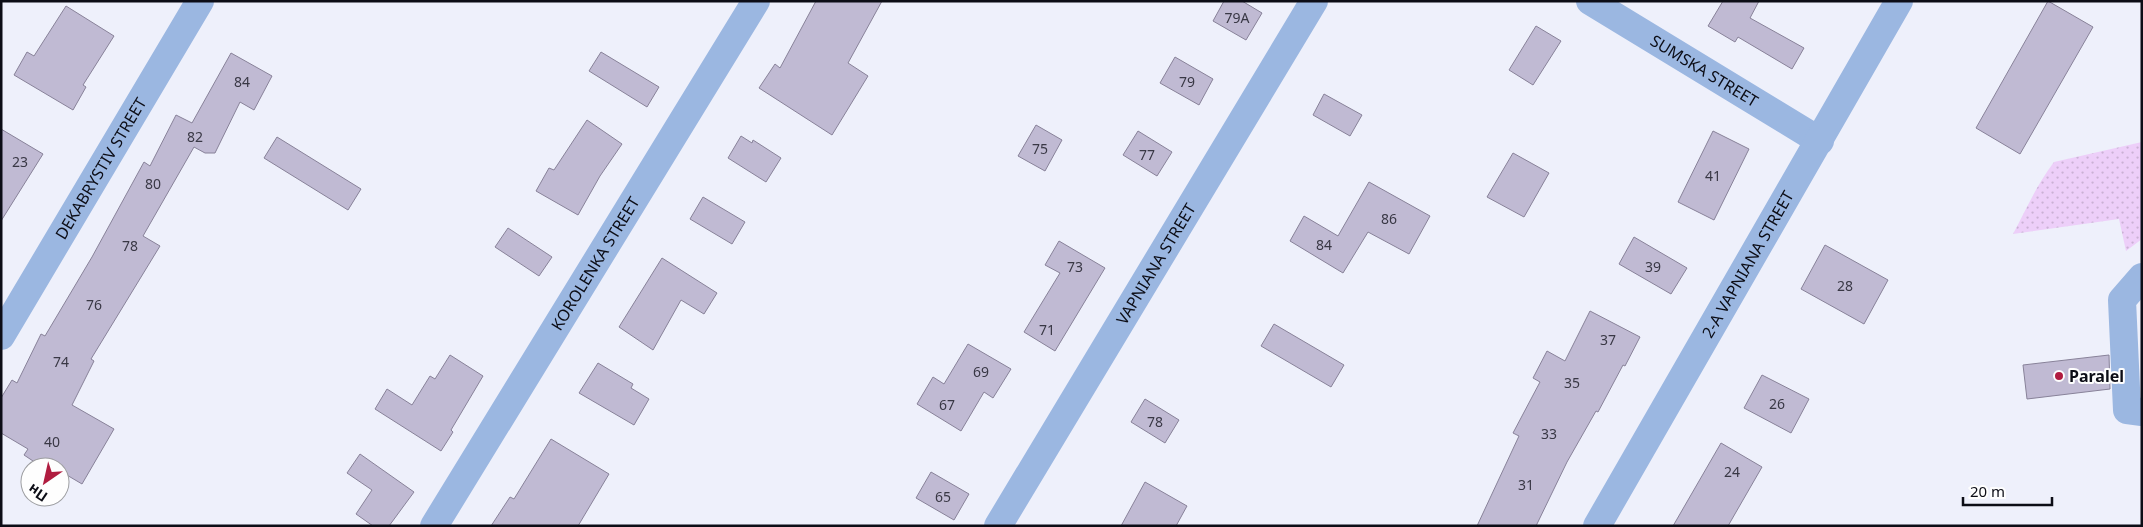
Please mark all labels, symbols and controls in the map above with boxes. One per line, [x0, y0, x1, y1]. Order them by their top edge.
house number: 79А [1225, 8, 1250, 27]
street label: SUMSKA STREET [1646, 29, 1763, 112]
house number: 84 [234, 72, 250, 91]
house number: 79 [1179, 72, 1195, 91]
street label: DEKABRYSTIV STREET [50, 93, 151, 243]
house number: 82 [187, 127, 203, 146]
house number: 75 [1032, 139, 1048, 158]
house number: 77 [1139, 145, 1155, 164]
house number: 23 [12, 152, 28, 171]
house number: 41 [1705, 166, 1721, 185]
house number: 80 [145, 174, 161, 193]
street label: 2-A VAPNIANA STREET [1697, 187, 1799, 342]
street label: KOROLENKA STREET [546, 193, 644, 334]
street label: VAPNIANA STREET [1111, 199, 1201, 328]
house number: 86 [1381, 209, 1397, 228]
house number: 84 [1316, 235, 1332, 254]
house number: 78 [122, 236, 138, 255]
house number: 73 [1067, 257, 1083, 276]
house number: 39 [1645, 257, 1661, 276]
house number: 28 [1837, 276, 1853, 295]
house number: 76 [86, 295, 102, 314]
house number: 71 [1039, 320, 1055, 339]
house number: 37 [1600, 330, 1616, 349]
house number: 74 [53, 352, 69, 371]
house number: 69 [973, 362, 989, 381]
place label: Paralel [2069, 365, 2124, 387]
marker: Paralel [2053, 370, 2065, 382]
house number: 35 [1564, 373, 1580, 392]
house number: 26 [1769, 394, 1785, 413]
house number: 67 [939, 395, 955, 414]
house number: 78 [1147, 412, 1163, 431]
house number: 33 [1541, 424, 1557, 443]
house number: 40 [44, 432, 60, 451]
north arrow [20, 457, 70, 507]
house number: 24 [1724, 462, 1740, 481]
scale bar [1963, 474, 2052, 506]
house number: 31 [1518, 475, 1534, 494]
text: Пн [24, 480, 51, 507]
text: 20 m [1970, 481, 2005, 501]
house number: 65 [935, 487, 951, 506]

